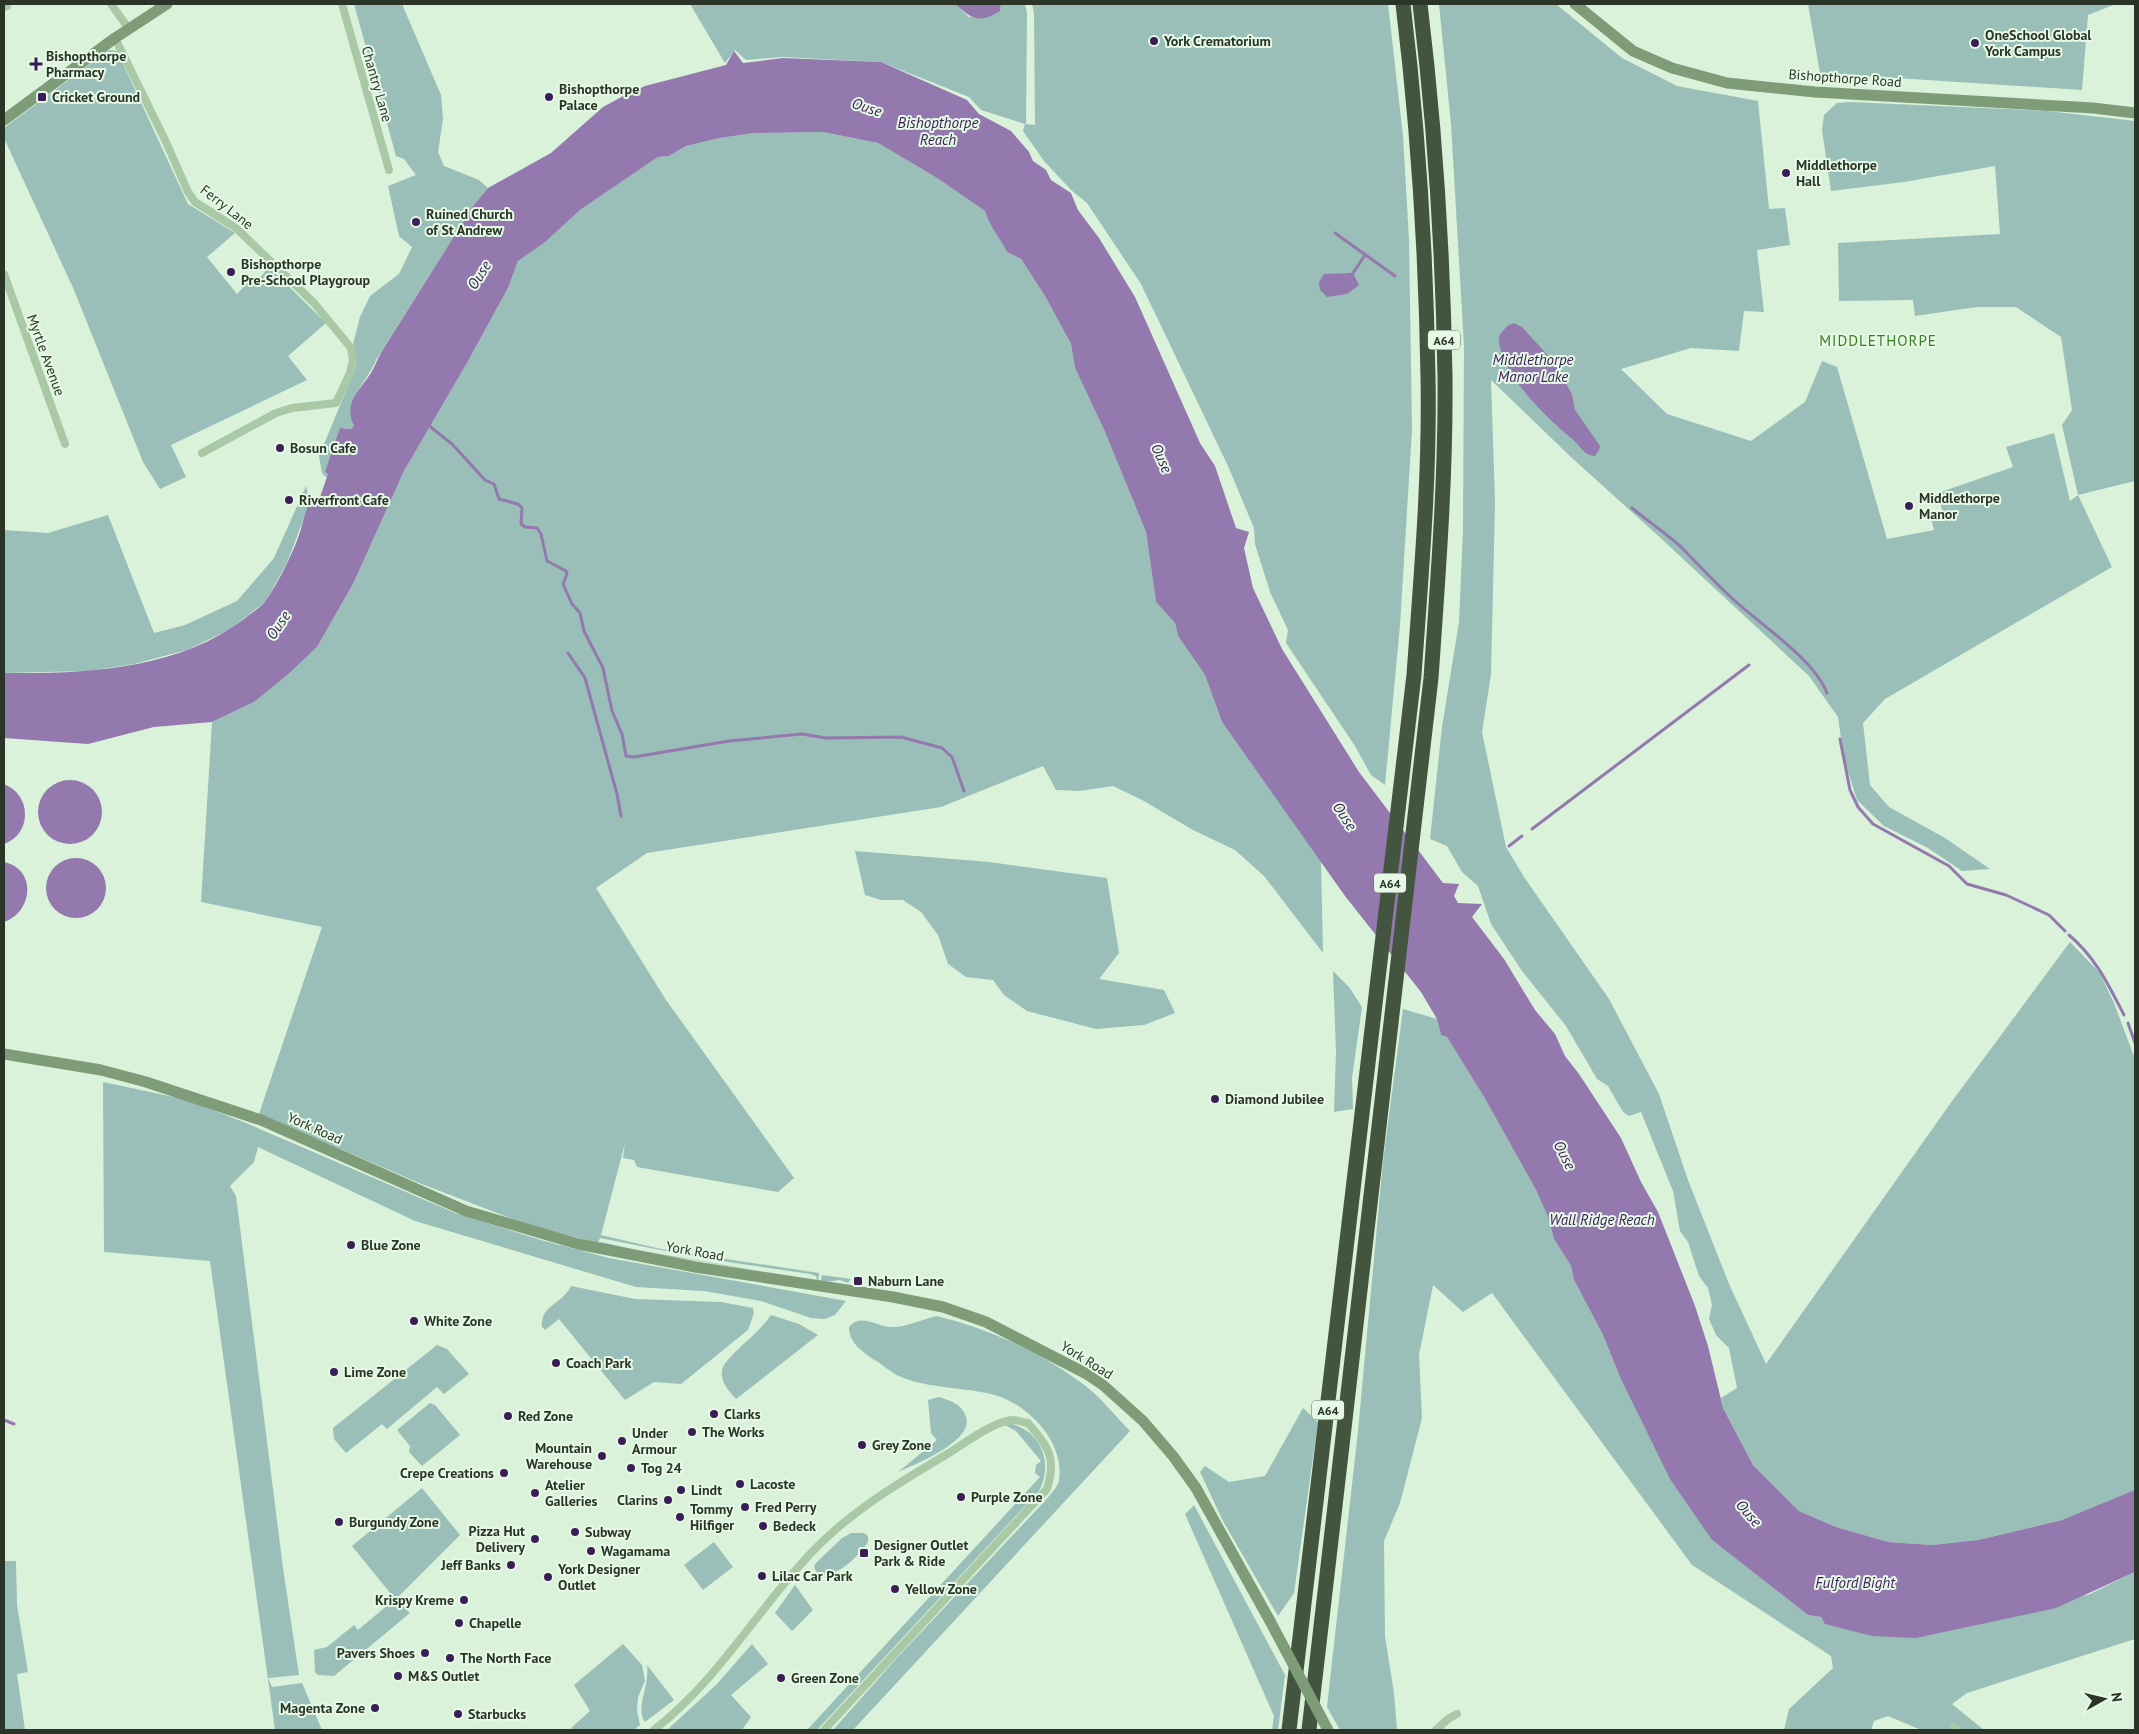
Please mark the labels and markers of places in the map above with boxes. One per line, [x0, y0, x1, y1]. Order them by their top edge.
place label: OneSchool Global York Campus [1984, 26, 2092, 60]
place label: York Crematorium [1163, 32, 1271, 50]
marker: York Crematorium [1148, 35, 1160, 47]
marker: OneSchool Global York Campus [1969, 37, 1981, 49]
place label: Bishopthorpe Pharmacy [46, 47, 126, 81]
marker: Bishopthorpe Pharmacy [30, 58, 42, 70]
place label: Bishopthorpe Palace [559, 80, 639, 114]
place label: Cricket Ground [52, 88, 140, 106]
marker: Cricket Ground [36, 91, 48, 103]
marker: Bishopthorpe Palace [543, 91, 555, 103]
place label: Middlethorpe Hall [1796, 156, 1877, 190]
marker: Middlethorpe Hall [1780, 167, 1792, 179]
place label: Ruined Church of St Andrew [426, 205, 513, 239]
marker: Ruined Church of St Andrew [410, 216, 422, 228]
place label: Bishopthorpe Pre-School Playgroup [241, 255, 371, 289]
marker: Bishopthorpe Pre-School Playgroup [225, 266, 237, 278]
place label: Bosun Cafe [290, 439, 356, 457]
marker: Bosun Cafe [274, 442, 286, 454]
place label: Middlethorpe Manor [1919, 489, 2000, 523]
place label: Riverfront Cafe [299, 491, 389, 509]
marker: Riverfront Cafe [283, 494, 295, 506]
marker: Middlethorpe Manor [1903, 500, 1915, 512]
place label: Diamond Jubilee [1225, 1090, 1324, 1108]
marker: Diamond Jubilee [1209, 1093, 1221, 1105]
place label: Blue Zone [361, 1236, 421, 1254]
marker: Blue Zone [345, 1239, 357, 1251]
place label: Naburn Lane [868, 1272, 944, 1290]
marker: Naburn Lane [852, 1275, 864, 1287]
place label: White Zone [424, 1312, 492, 1330]
marker: White Zone [408, 1315, 420, 1327]
place label: Coach Park [566, 1354, 631, 1372]
marker: Coach Park [550, 1357, 562, 1369]
place label: Lime Zone [344, 1363, 406, 1381]
marker: Lime Zone [328, 1366, 340, 1378]
place label: Clarks [724, 1405, 761, 1423]
place label: Red Zone [518, 1407, 573, 1425]
marker: Clarks [708, 1408, 720, 1420]
marker: Red Zone [502, 1410, 514, 1422]
place label: The Works [702, 1423, 765, 1441]
place label: Under Armour [632, 1424, 677, 1458]
marker: The Works [686, 1426, 698, 1438]
marker: Under Armour [616, 1435, 628, 1447]
place label: Grey Zone [872, 1436, 931, 1454]
place label: Mountain Warehouse [526, 1439, 592, 1473]
marker: Grey Zone [856, 1439, 868, 1451]
marker: Mountain Warehouse [596, 1450, 608, 1462]
place label: Tog 24 [641, 1459, 682, 1477]
marker: Tog 24 [625, 1462, 637, 1474]
place label: Crepe Creations [400, 1464, 494, 1482]
marker: Crepe Creations [498, 1467, 510, 1479]
place label: Lacoste [750, 1475, 795, 1493]
place label: Atelier Galleries [545, 1476, 598, 1510]
marker: Lacoste [734, 1478, 746, 1490]
place label: Lindt [691, 1481, 722, 1499]
marker: Lindt [675, 1484, 687, 1496]
marker: Atelier Galleries [529, 1487, 541, 1499]
place label: Purple Zone [971, 1488, 1043, 1506]
place label: Clarins [617, 1491, 658, 1509]
marker: Purple Zone [955, 1491, 967, 1503]
marker: Clarins [662, 1494, 674, 1506]
place label: Fred Perry [755, 1498, 817, 1516]
place label: Tommy Hilfiger [690, 1500, 734, 1534]
marker: Fred Perry [739, 1501, 751, 1513]
marker: Tommy Hilfiger [674, 1511, 686, 1523]
place label: Burgundy Zone [349, 1513, 439, 1531]
marker: Burgundy Zone [333, 1516, 345, 1528]
place label: Bedeck [773, 1517, 816, 1535]
marker: Bedeck [757, 1520, 769, 1532]
place label: Pizza Hut Delivery [468, 1522, 525, 1556]
place label: Subway [585, 1523, 631, 1541]
marker: Subway [569, 1526, 581, 1538]
marker: Pizza Hut Delivery [529, 1533, 541, 1545]
place label: Designer Outlet Park & Ride [874, 1536, 968, 1570]
place label: Wagamama [601, 1542, 670, 1560]
marker: Wagamama [585, 1545, 597, 1557]
marker: Designer Outlet Park & Ride [858, 1547, 870, 1559]
place label: Jeff Banks [440, 1556, 501, 1574]
marker: Jeff Banks [505, 1559, 517, 1571]
place label: York Designer Outlet [557, 1560, 640, 1594]
place label: Lilac Car Park [772, 1567, 853, 1585]
marker: Lilac Car Park [756, 1570, 768, 1582]
marker: York Designer Outlet [542, 1571, 554, 1583]
place label: Yellow Zone [904, 1580, 977, 1598]
marker: Yellow Zone [889, 1583, 901, 1595]
place label: Krispy Kreme [375, 1591, 454, 1609]
marker: Krispy Kreme [458, 1594, 470, 1606]
place label: Chapelle [469, 1614, 521, 1632]
marker: Chapelle [453, 1617, 465, 1629]
place label: Pavers Shoes [337, 1644, 415, 1662]
marker: Pavers Shoes [419, 1647, 431, 1659]
place label: The North Face [460, 1649, 551, 1667]
marker: The North Face [444, 1652, 456, 1664]
place label: M&S Outlet [408, 1667, 479, 1685]
place label: Green Zone [791, 1669, 859, 1687]
marker: M&S Outlet [392, 1670, 404, 1682]
marker: Green Zone [775, 1672, 787, 1684]
place label: Magenta Zone [280, 1699, 365, 1717]
marker: Magenta Zone [369, 1702, 381, 1714]
place label: Starbucks [468, 1705, 526, 1723]
marker: Starbucks [452, 1708, 464, 1720]

